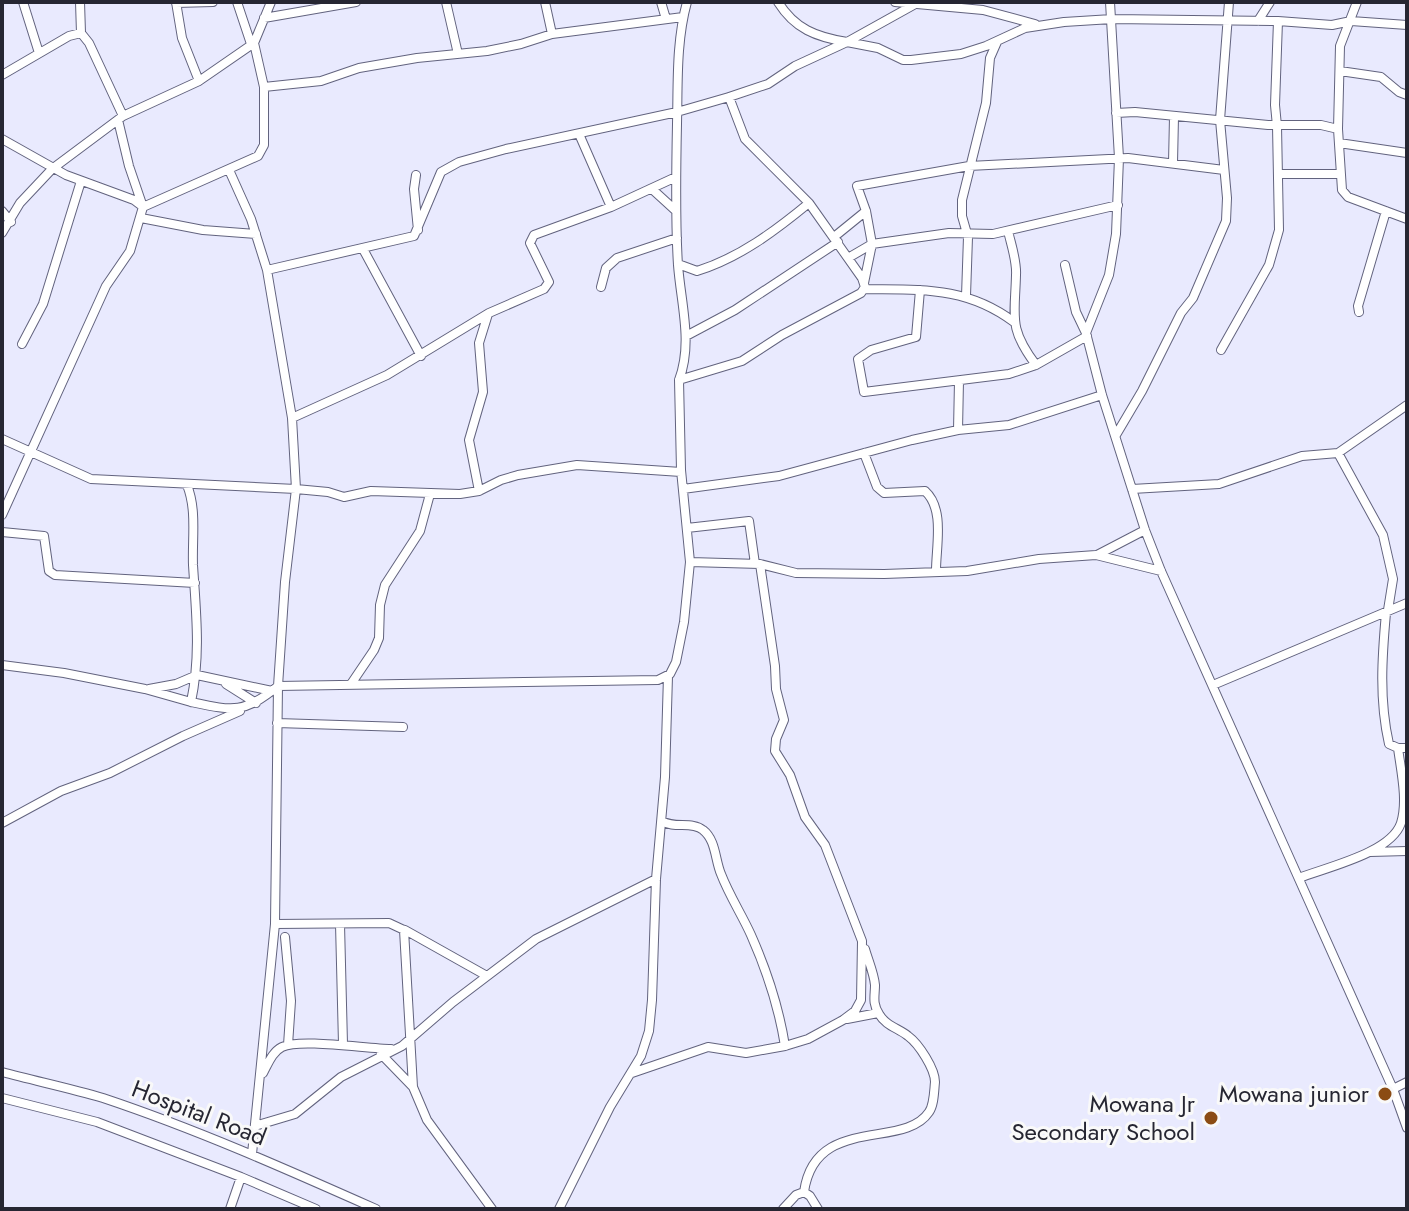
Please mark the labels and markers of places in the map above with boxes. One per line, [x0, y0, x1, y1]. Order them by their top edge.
place label: Mowana junior [1219, 1076, 1370, 1111]
marker: Mowana junior [1376, 1085, 1394, 1103]
place label: Mowana Jr Secondary School [1011, 1086, 1196, 1149]
marker: Mowana Jr Secondary School [1202, 1109, 1220, 1127]

